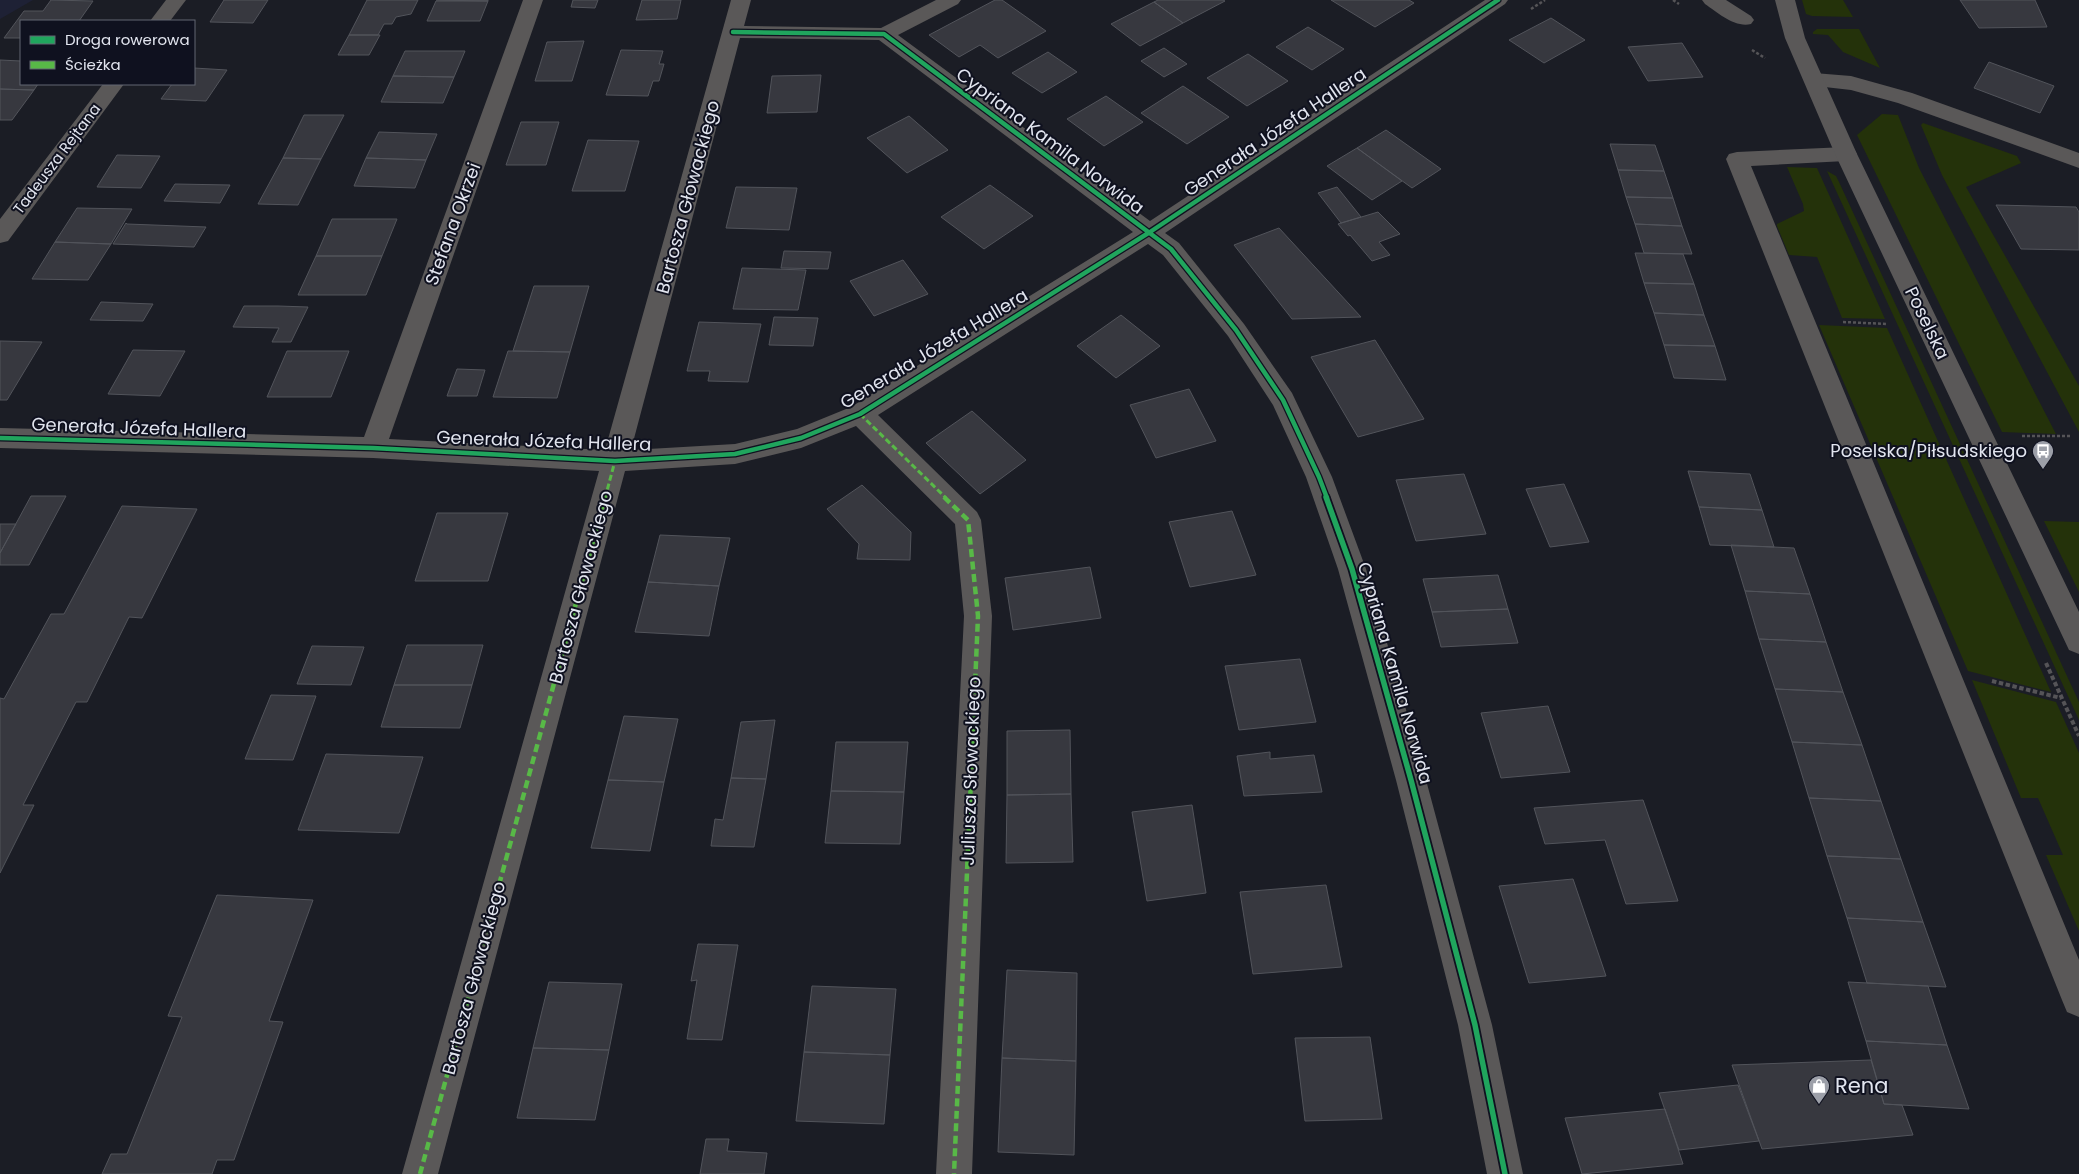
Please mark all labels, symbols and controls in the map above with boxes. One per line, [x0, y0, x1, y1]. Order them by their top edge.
legend [20, 20, 195, 85]
text: Droga rowerowa [65, 29, 190, 50]
text: Ścieżka [65, 54, 121, 75]
street label: Cypriana Kamila Norwida [951, 61, 1150, 220]
street label: Generała Józefa Hallera [1179, 61, 1371, 202]
street label: Bartosza Głowackiego [650, 98, 725, 296]
street label: Tadeusza Rejtana [8, 99, 105, 218]
street label: Stefana Okrzei [419, 159, 486, 289]
street label: Generała Józefa Hallera [835, 282, 1032, 415]
street label: Poselska [1899, 282, 1956, 363]
street label: Generała Józefa Hallera [31, 411, 247, 444]
street label: Generała Józefa Hallera [436, 424, 652, 457]
place label: Poselska/Piłsudskiego [1830, 438, 2027, 463]
bus stop icon: Poselska/Piłsudskiego [2031, 439, 2055, 470]
street label: Bartosza Głowackiego [543, 488, 618, 686]
street label: Cypriana Kamila Norwida [1352, 559, 1439, 787]
street label: Juliusza Słowackiego [955, 676, 986, 866]
street label: Bartosza Głowackiego [436, 879, 511, 1077]
place label: Rena [1835, 1071, 1888, 1100]
shop icon: Rena [1807, 1074, 1831, 1105]

